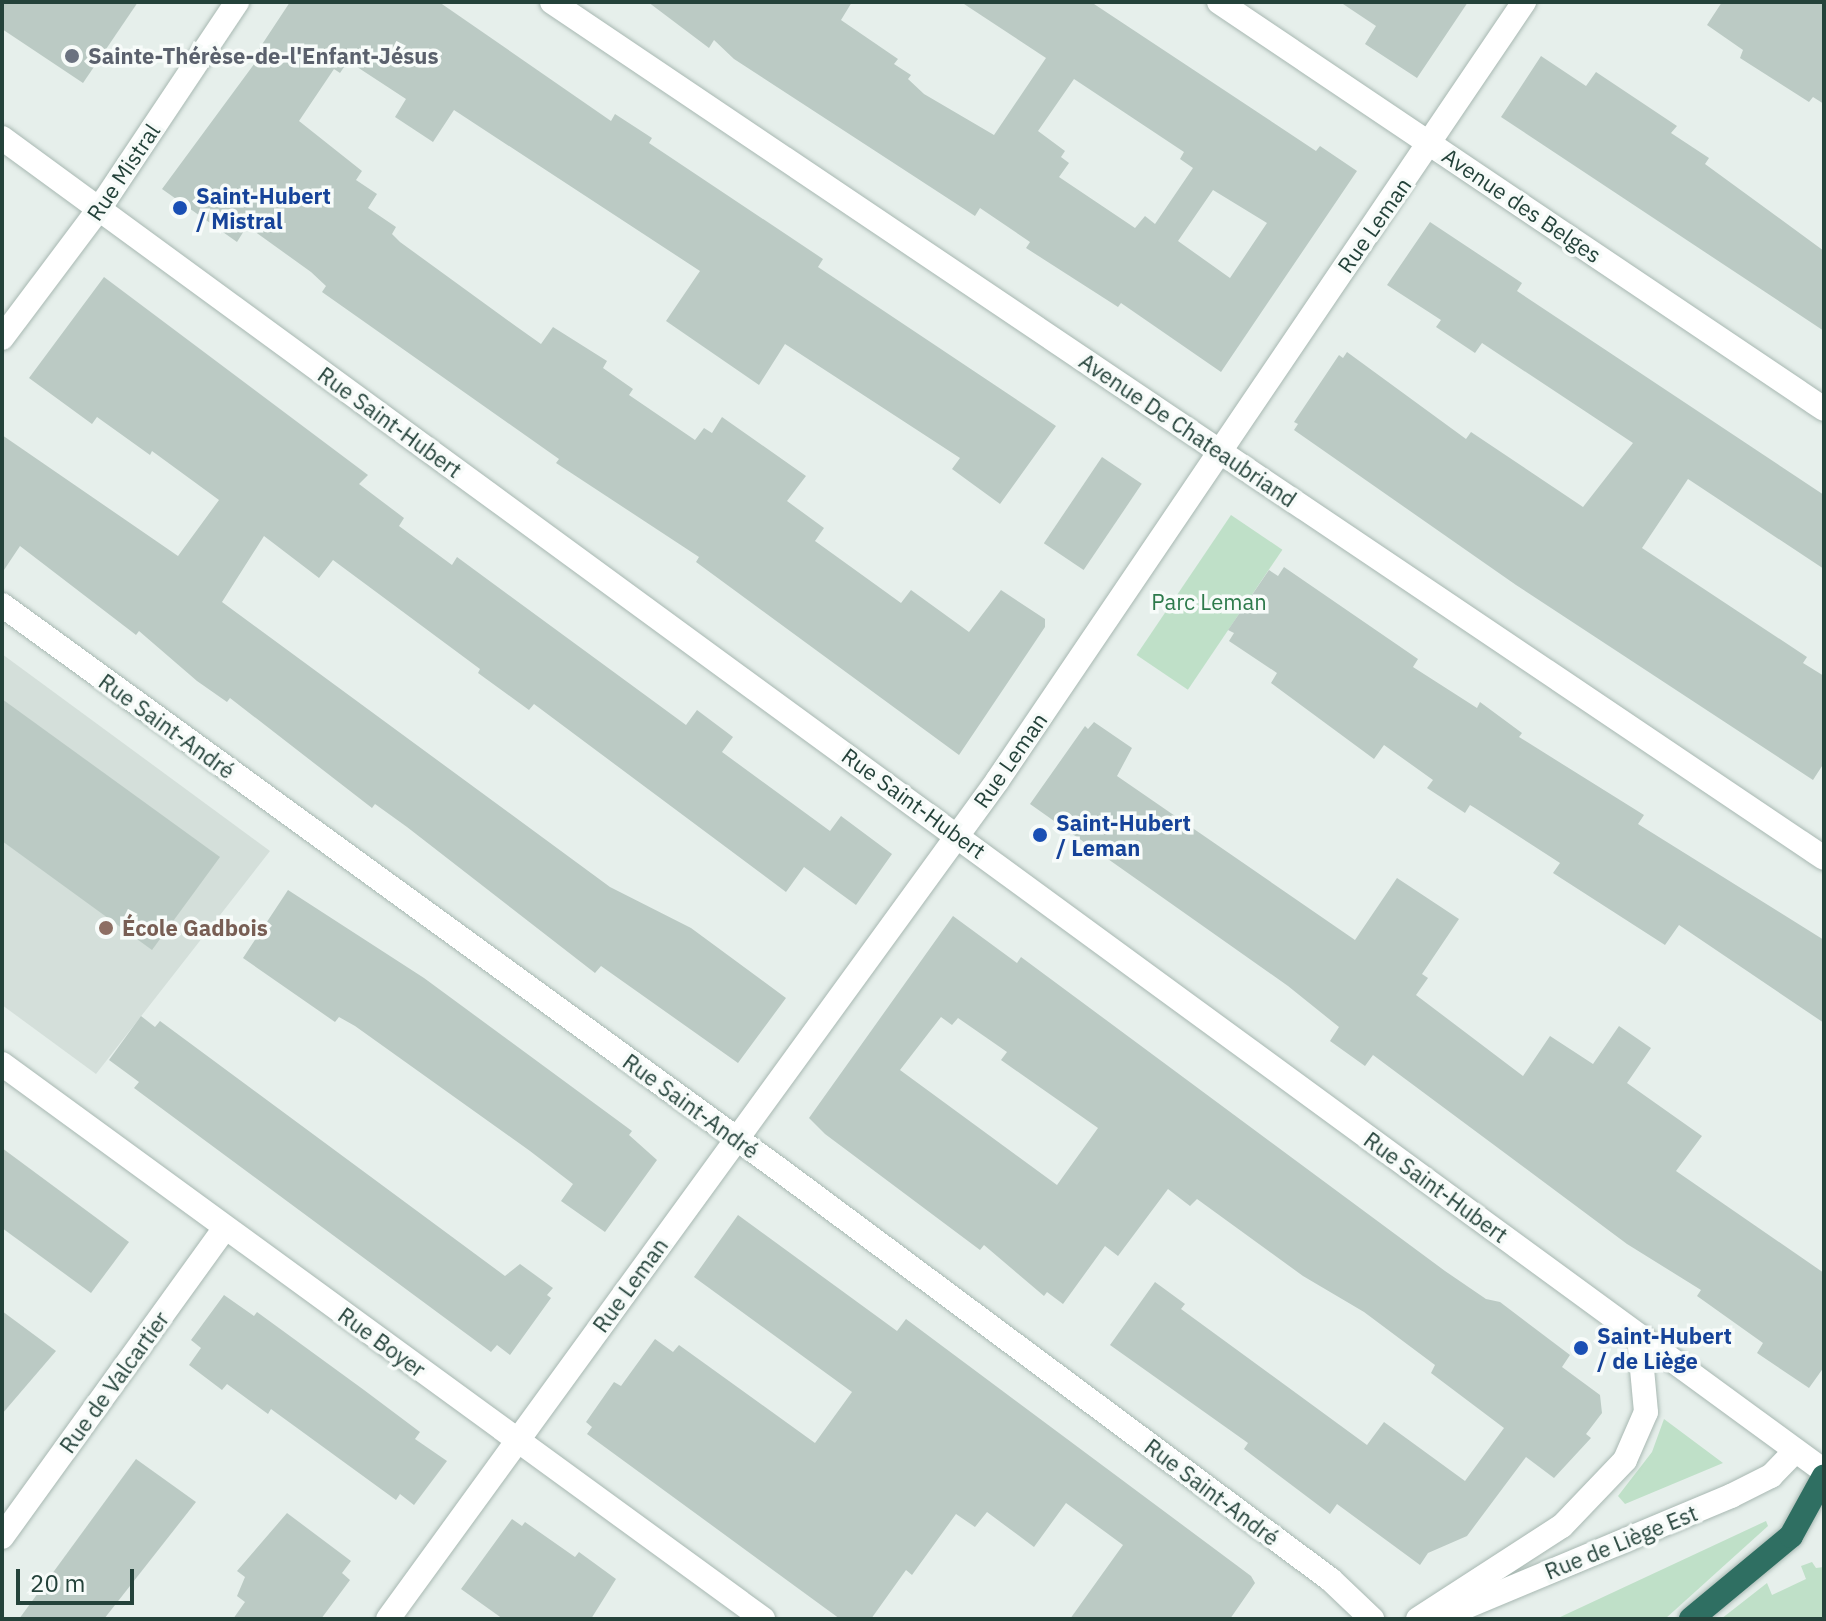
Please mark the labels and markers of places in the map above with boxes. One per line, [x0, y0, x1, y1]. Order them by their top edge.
place label: Sainte-Thérèse-de-l'Enfant-Jésus [88, 43, 439, 69]
marker: Sainte-Thérèse-de-l'Enfant-Jésus [63, 47, 81, 65]
place label: Saint-Hubert / Mistral [196, 182, 331, 234]
marker: Saint-Hubert / Mistral [171, 199, 189, 217]
place label: Saint-Hubert / Leman [1056, 809, 1191, 860]
marker: Saint-Hubert / Leman [1031, 826, 1049, 844]
place label: École Gadbois [122, 915, 268, 941]
marker: École Gadbois [97, 919, 115, 937]
place label: Saint-Hubert / de Liège [1597, 1322, 1732, 1374]
marker: Saint-Hubert / de Liège [1572, 1339, 1590, 1357]

